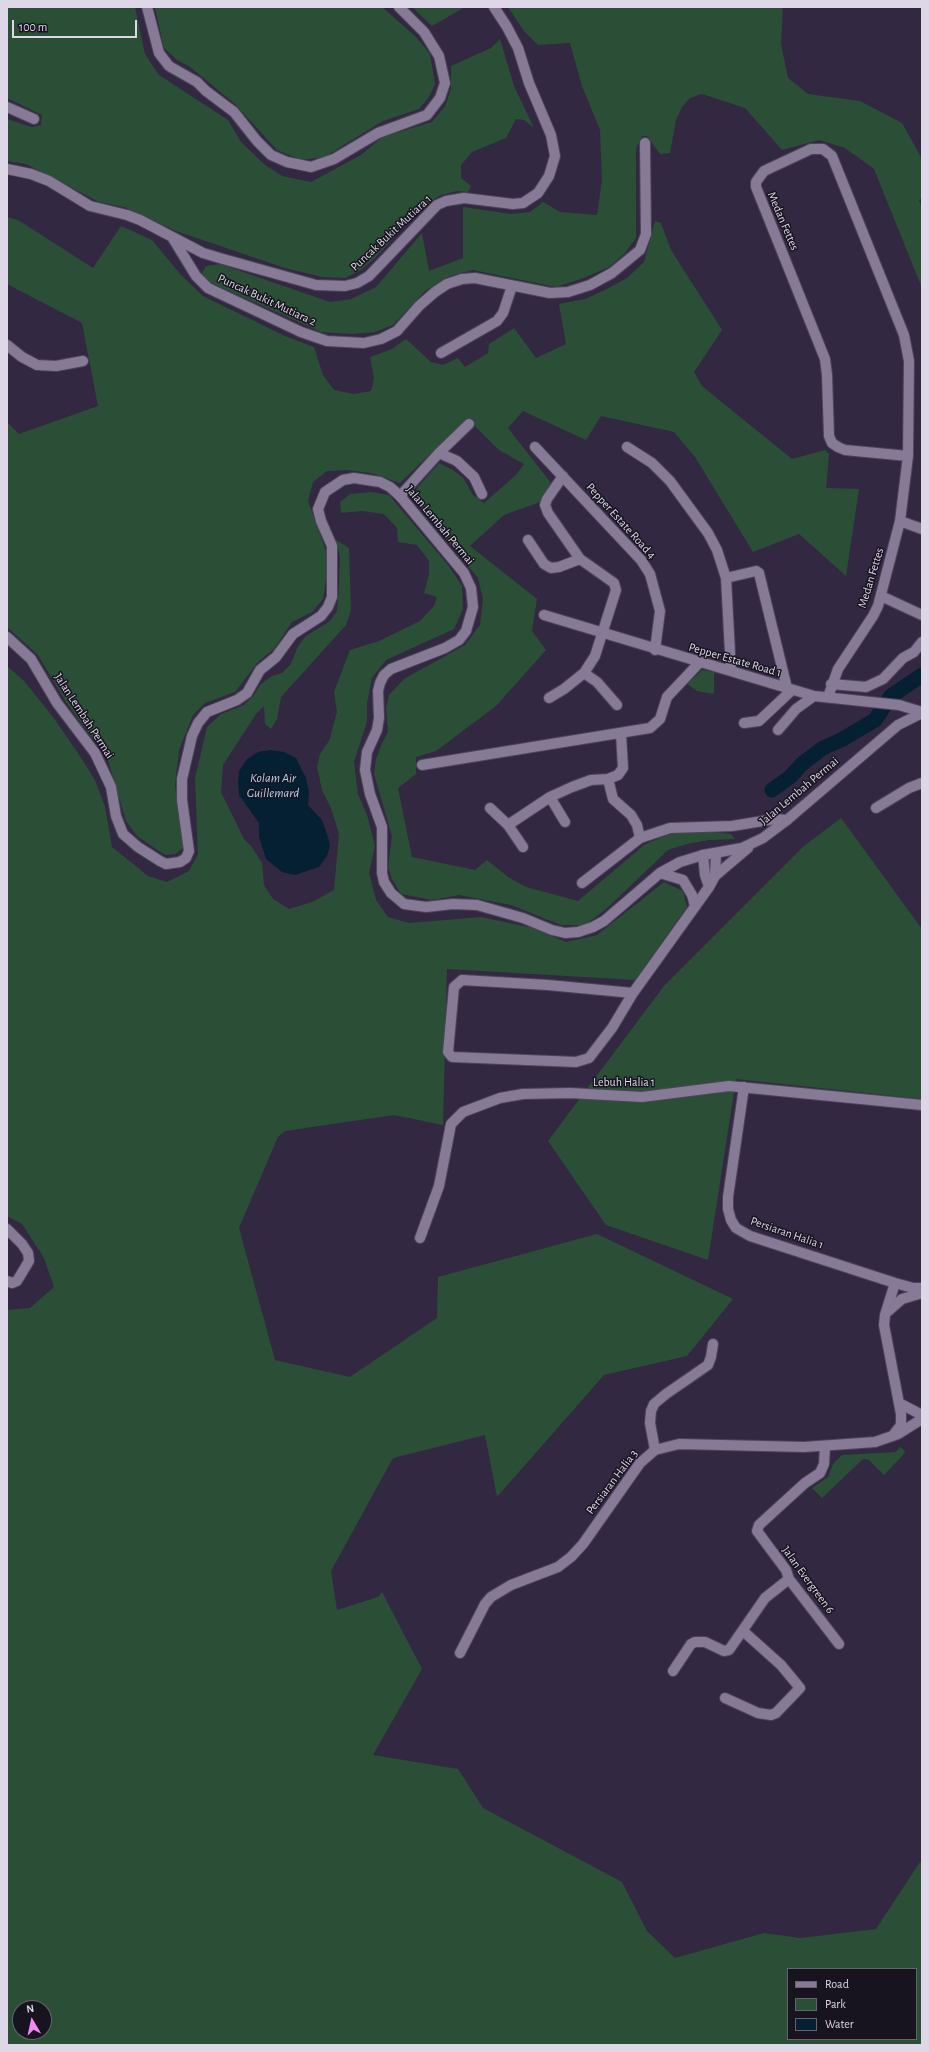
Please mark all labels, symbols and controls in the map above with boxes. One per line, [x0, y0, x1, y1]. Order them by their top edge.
scale bar [14, 12, 139, 38]
text: 100 m [19, 21, 47, 33]
street label: Medan Fettes [764, 189, 802, 253]
street label: Puncak Bukit Mutiara 1 [348, 192, 434, 274]
street label: Puncak Bukit Mutiara 2 [216, 271, 318, 329]
street label: Pepper Estate Road 4 [583, 480, 659, 562]
street label: Jalan Lembah Permai [403, 483, 477, 567]
street label: Medan Fettes [855, 546, 887, 610]
street label: Pepper Estate Road 1 [687, 640, 783, 680]
street label: Jalan Lembah Permai [51, 671, 117, 761]
street label: Jalan Lembah Permai [757, 754, 841, 828]
water label: Kolam Air Guillemard [247, 770, 299, 801]
street label: Lebuh Halia 1 [593, 1075, 655, 1089]
street label: Persiaran Halia 1 [749, 1214, 825, 1252]
street label: Persiaran Halia 3 [583, 1447, 641, 1517]
street label: Jalan Evergreen 6 [779, 1543, 837, 1617]
legend [787, 1968, 917, 2040]
text: Road [825, 1978, 849, 1990]
text: Park [825, 1998, 846, 2010]
north arrow [12, 2000, 52, 2040]
text: N [26, 2003, 35, 2015]
text: Water [825, 2018, 854, 2030]

